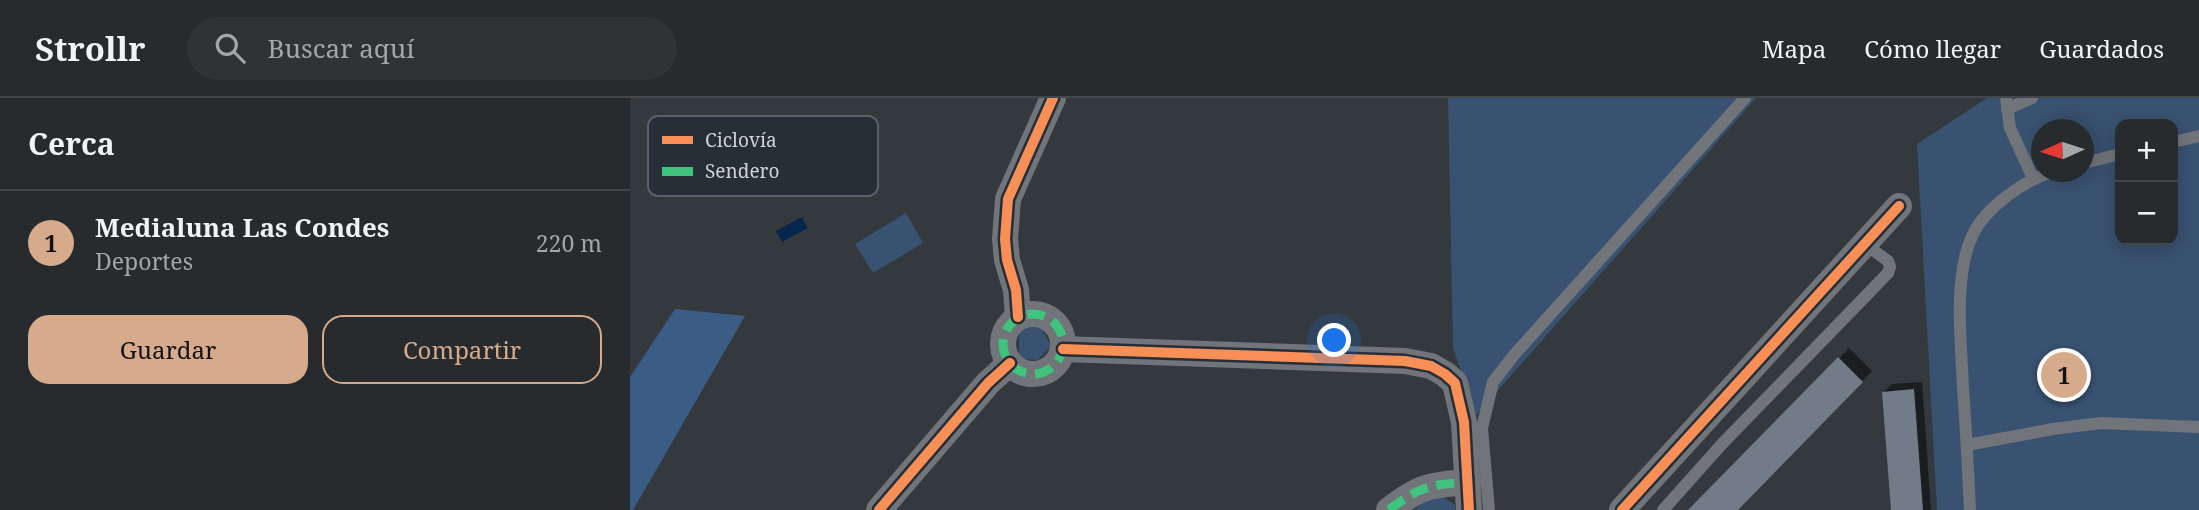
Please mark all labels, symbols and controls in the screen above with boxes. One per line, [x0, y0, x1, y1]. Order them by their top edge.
search box [187, 17, 677, 80]
text: Strollr [35, 26, 145, 71]
icon: search [211, 29, 249, 67]
text: Buscar aquí [267, 30, 415, 66]
text: Mapa [1762, 32, 1826, 65]
text: Cómo llegar [1864, 32, 2001, 65]
text: Guardados [2039, 32, 2164, 65]
legend [648, 116, 878, 196]
north arrow [2031, 119, 2094, 182]
map controls [2115, 119, 2178, 245]
button: + [2115, 119, 2178, 182]
text: Cerca [28, 123, 115, 164]
text: Ciclovía [705, 127, 777, 153]
text: Sendero [705, 158, 780, 184]
button: − [2115, 182, 2178, 245]
text: Medialuna Las Condes [95, 209, 389, 245]
text: 1 [45, 227, 58, 259]
text: 220 m [536, 227, 602, 259]
text: Deportes [95, 245, 193, 277]
button: Guardar [28, 315, 308, 384]
button: Compartir [322, 315, 602, 384]
your location [1317, 323, 1351, 357]
pin: 1 [2041, 349, 2087, 401]

